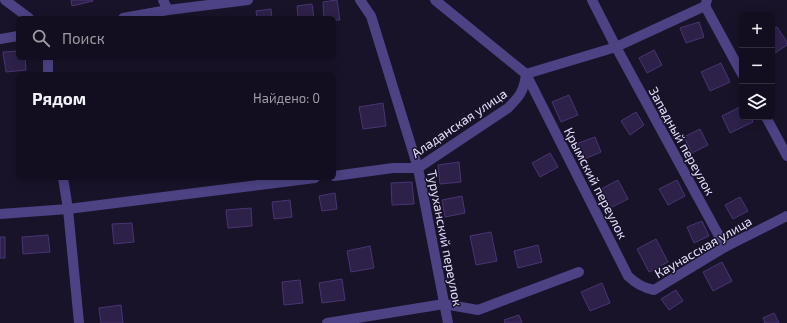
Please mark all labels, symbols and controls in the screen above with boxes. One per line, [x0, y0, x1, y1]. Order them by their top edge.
map controls [739, 12, 775, 120]
button: + [739, 12, 775, 48]
search box [16, 16, 336, 60]
icon: search [30, 27, 52, 49]
text: Поиск [62, 29, 105, 47]
button: − [739, 48, 775, 84]
street label: Западный переулок [646, 84, 718, 198]
button: layers [739, 84, 775, 120]
street label: Аладанская улица [408, 85, 510, 161]
text: Рядом [32, 88, 86, 108]
text: Найдено: 0 [253, 90, 320, 106]
street label: Крымский переулок [561, 124, 631, 242]
street label: Туруханский переулок [424, 169, 466, 307]
street label: Каунасская улица [651, 213, 755, 281]

